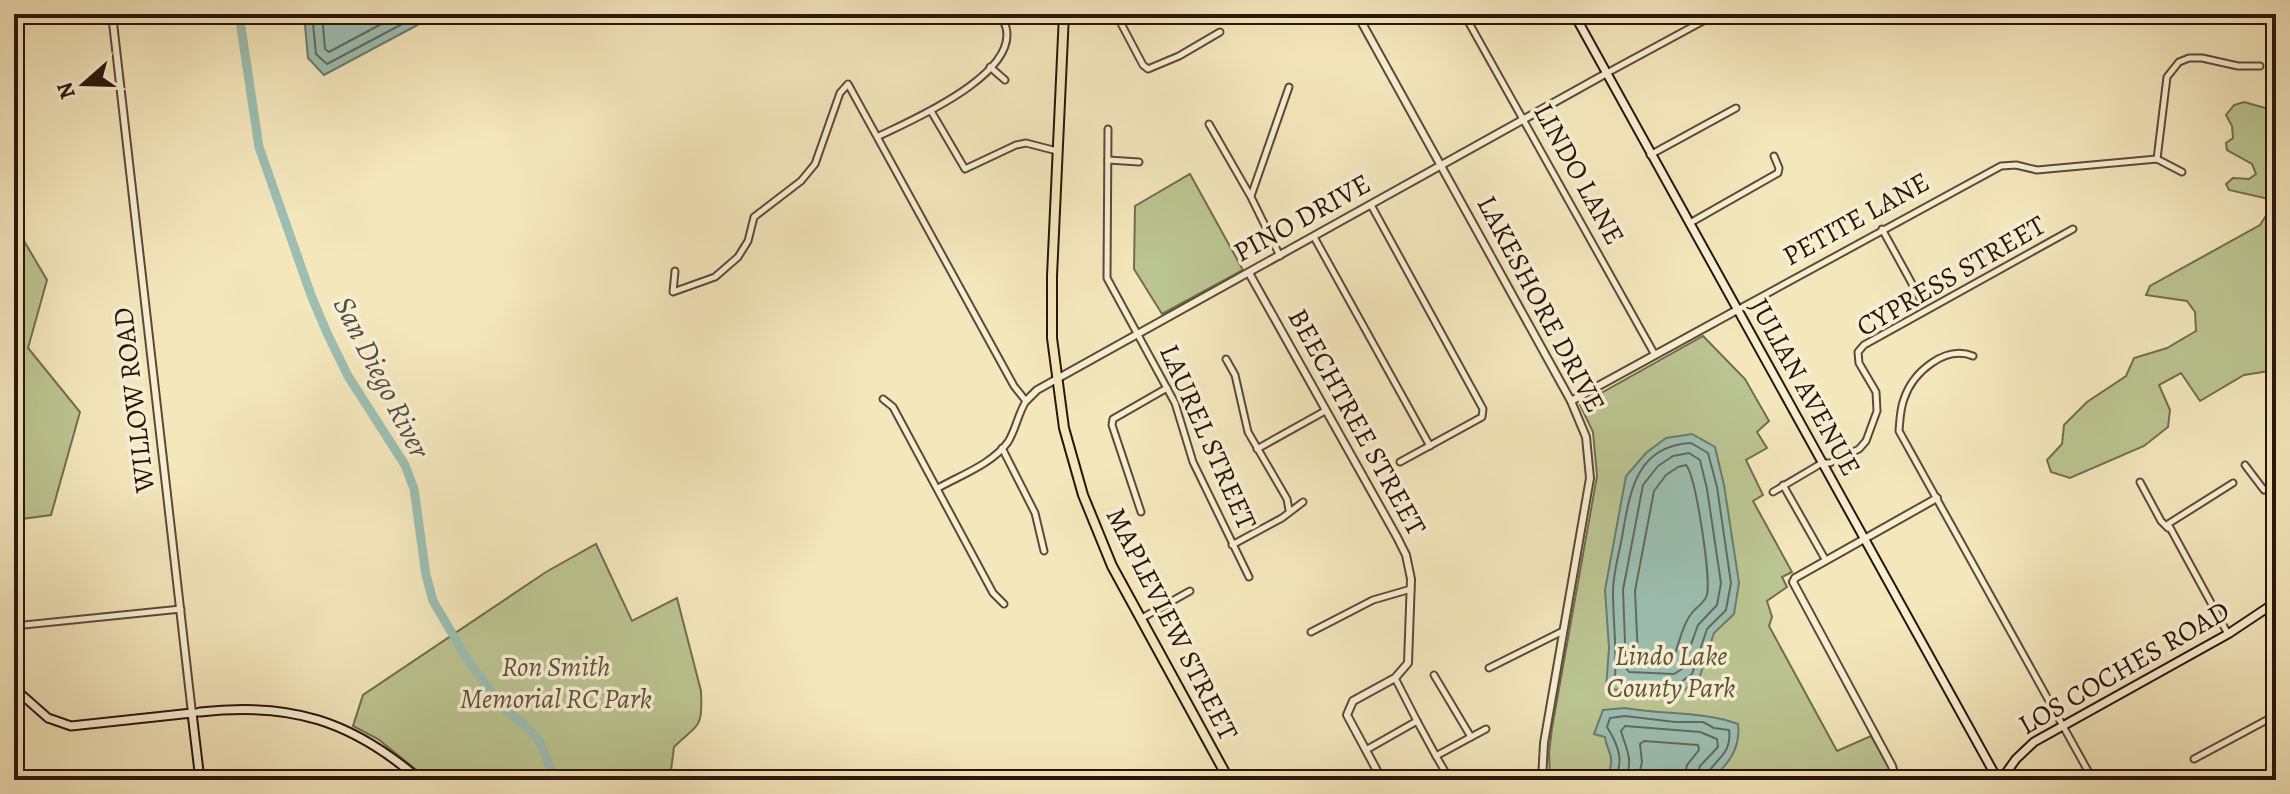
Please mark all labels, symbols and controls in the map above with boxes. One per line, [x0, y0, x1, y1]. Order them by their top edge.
north arrow [44, 44, 124, 124]
text: N [49, 78, 83, 103]
street label: LINDO LANE [1524, 96, 1634, 252]
street label: PETITE LANE [1776, 163, 1936, 275]
street label: PINO DRIVE [1227, 165, 1377, 271]
street label: LAKESHORE DRIVE [1468, 189, 1614, 419]
street label: CYPRESS STREET [1849, 206, 2053, 346]
water label: San Diego River [324, 289, 441, 466]
street label: JULIAN AVENUE [1740, 291, 1870, 483]
street label: BEECHTREE STREET [1279, 302, 1435, 542]
street label: WILLOW ROAD [104, 305, 164, 496]
street label: LAUREL STREET [1150, 338, 1266, 536]
street label: MAPLEVIEW STREET [1097, 501, 1247, 747]
street label: LOS COCHES ROAD [2011, 592, 2237, 744]
park label: Lindo Lake County Park [1607, 637, 1735, 707]
park label: Ron Smith Memorial RC Park [460, 648, 652, 718]

